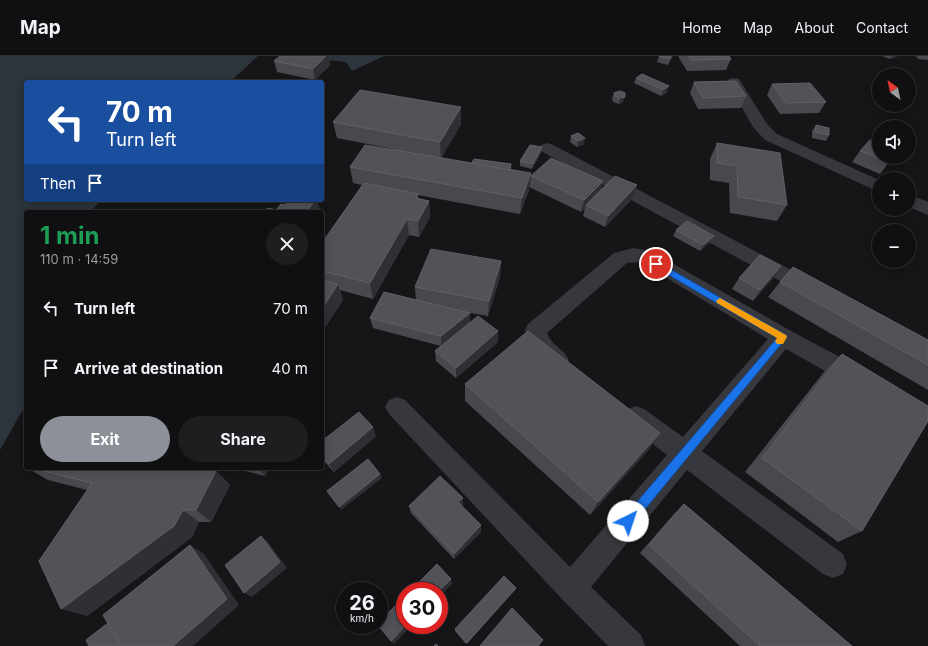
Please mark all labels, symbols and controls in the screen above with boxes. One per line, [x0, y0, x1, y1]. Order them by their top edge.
text: Map [20, 16, 61, 39]
text: Home [682, 19, 721, 36]
text: Map [743, 19, 773, 36]
text: About [795, 19, 834, 36]
text: Contact [856, 19, 908, 36]
north arrow [872, 68, 916, 112]
map controls [872, 68, 916, 268]
text: 70 m [106, 95, 173, 129]
icon: left [40, 96, 92, 148]
button: sound [872, 120, 916, 164]
text: Turn left [106, 129, 176, 150]
icon: arrive [84, 172, 106, 194]
button: + [872, 172, 916, 216]
text: Then [40, 174, 76, 193]
text: 1 min [40, 221, 99, 250]
button: close [266, 223, 308, 265]
button: − [872, 224, 916, 268]
pin [639, 247, 673, 281]
text: 110 m · 14:59 [40, 251, 118, 267]
icon: arrive [645, 253, 667, 275]
icon: left [40, 297, 62, 319]
text: Turn left [74, 299, 135, 318]
text: 70 m [273, 299, 308, 318]
icon: arrive [40, 357, 62, 379]
text: Arrive at destination [74, 359, 223, 378]
text: 40 m [271, 359, 308, 378]
button: Exit [40, 416, 170, 462]
button: Share [178, 416, 308, 462]
position arrow [607, 500, 649, 542]
speed limit sign: 30 [396, 582, 448, 634]
text: 26 [349, 591, 375, 615]
text: km/h [350, 612, 374, 624]

